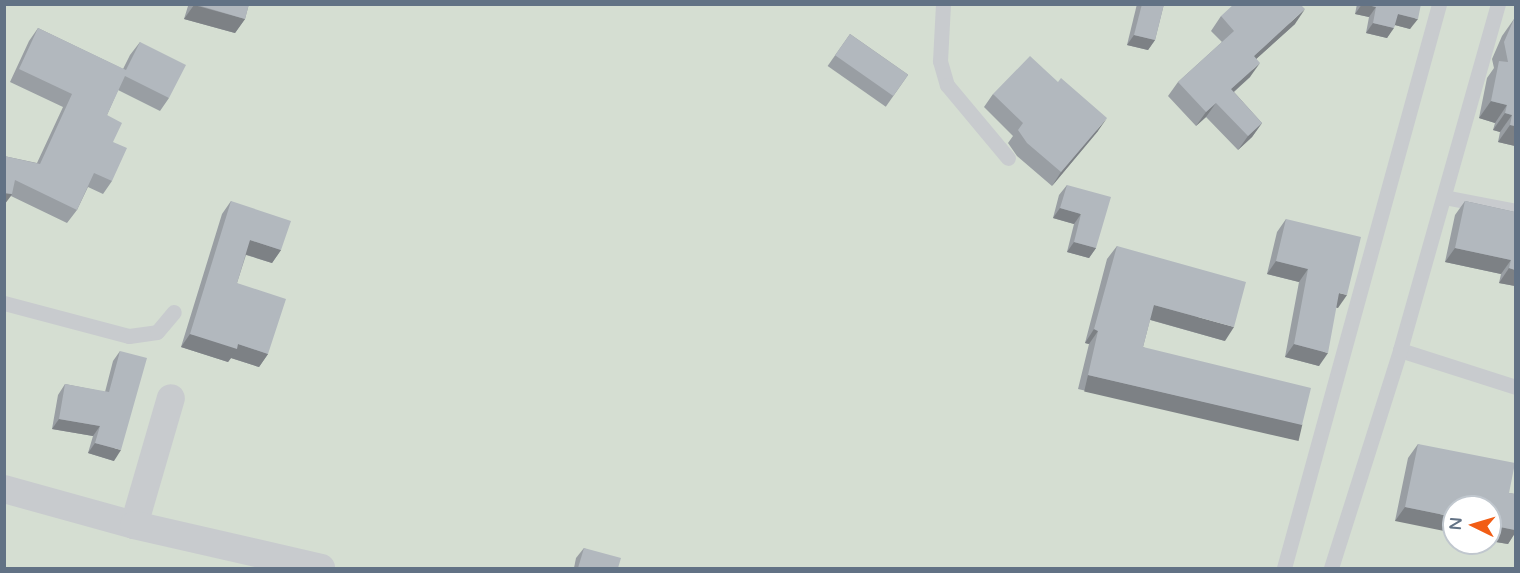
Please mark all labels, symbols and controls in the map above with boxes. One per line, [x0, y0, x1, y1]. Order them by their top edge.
north arrow [1442, 495, 1502, 555]
text: N [1446, 516, 1467, 531]

